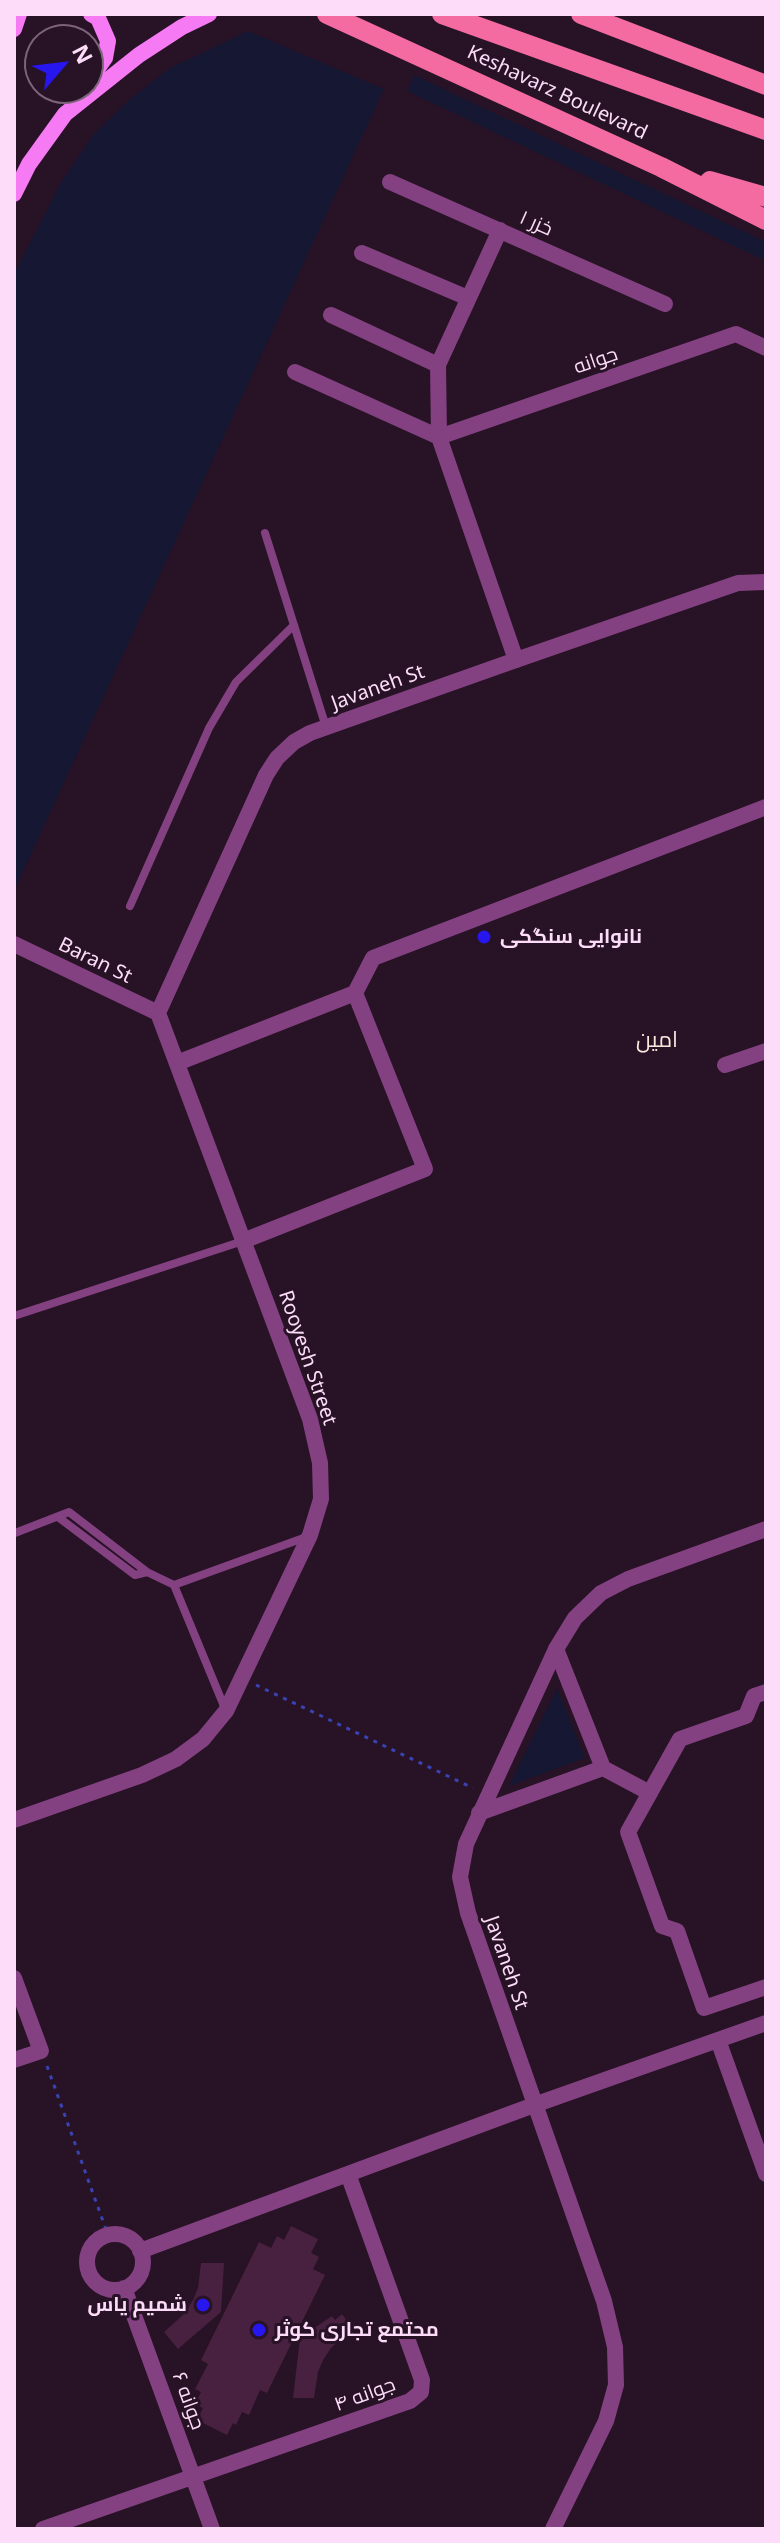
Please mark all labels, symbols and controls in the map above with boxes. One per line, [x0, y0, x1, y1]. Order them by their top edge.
north arrow [24, 24, 104, 104]
text: N [66, 39, 101, 69]
street label: Keshavarz Boulevard [463, 41, 651, 145]
street label: خزر ۱ [516, 206, 556, 242]
street label: جوانه [571, 342, 621, 380]
street label: Javaneh St [328, 660, 428, 716]
place label: نانوایی سنگکی [500, 925, 642, 949]
marker: نانوایی سنگکی [475, 928, 493, 946]
street label: Baran St [54, 933, 136, 989]
district label: امین [636, 1028, 678, 1054]
street label: Rooyesh Street [273, 1288, 341, 1428]
street label: Javaneh St [479, 1913, 533, 2013]
place label: شمیم یاس [88, 2293, 187, 2317]
marker: شمیم یاس [194, 2296, 212, 2314]
place label: محتمع تجاری کوثر [275, 2318, 439, 2342]
marker: محتمع تجاری کوثر [250, 2321, 268, 2339]
street label: جوانه ۶ [167, 2369, 209, 2433]
street label: جوانه ۴ [331, 2373, 399, 2417]

